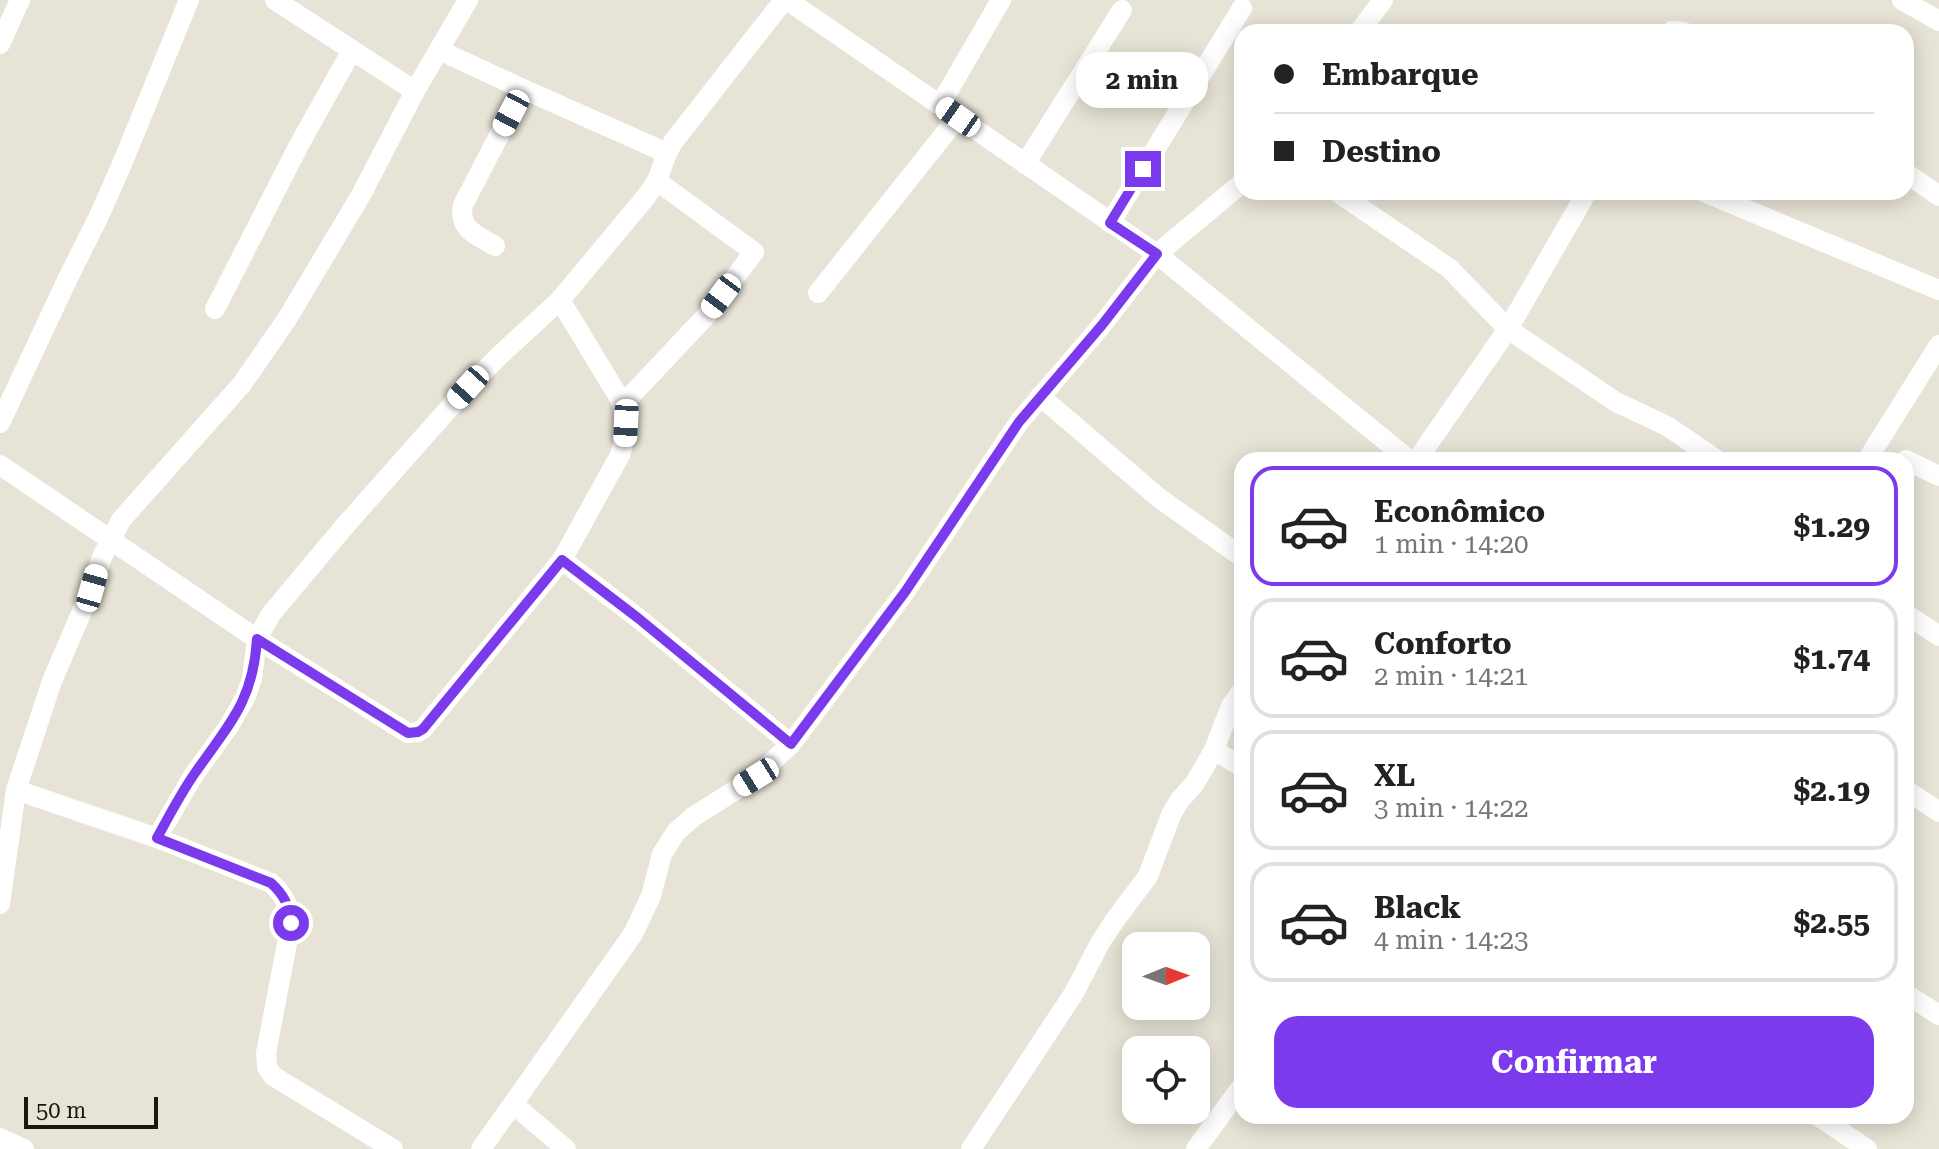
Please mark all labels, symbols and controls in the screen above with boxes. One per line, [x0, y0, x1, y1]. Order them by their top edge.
callout: 2 min [1077, 53, 1209, 109]
text: Embarque [1322, 57, 1479, 92]
text: 2 min [1106, 65, 1178, 95]
car [489, 86, 533, 140]
car [931, 93, 985, 141]
text: Destino [1322, 134, 1441, 169]
route end [1125, 151, 1161, 187]
car [697, 270, 745, 322]
car [443, 361, 493, 413]
car [613, 398, 639, 448]
icon: car [1278, 490, 1350, 562]
text: Econômico [1374, 494, 1545, 529]
text: $1.29 [1793, 509, 1870, 544]
text: 1 min · 14:20 [1374, 529, 1529, 559]
car [74, 562, 110, 614]
icon: car [1278, 622, 1350, 694]
text: Conforto [1374, 626, 1512, 661]
text: $1.74 [1793, 641, 1870, 676]
text: 2 min · 14:21 [1374, 661, 1529, 691]
car [729, 754, 783, 800]
icon: car [1278, 754, 1350, 826]
text: XL [1374, 758, 1415, 793]
text: $2.19 [1793, 773, 1870, 808]
text: 3 min · 14:22 [1374, 793, 1529, 823]
icon: car [1278, 886, 1350, 958]
text: Black [1374, 890, 1461, 925]
route start [273, 905, 309, 941]
text: $2.55 [1793, 905, 1870, 940]
text: 4 min · 14:23 [1374, 925, 1529, 955]
north arrow [1122, 932, 1210, 1020]
map controls [1122, 932, 1210, 1124]
button: Confirmar [1274, 1016, 1874, 1108]
button: locate [1122, 1036, 1210, 1124]
scale bar [24, 1093, 158, 1129]
text: 50 m [36, 1098, 86, 1123]

